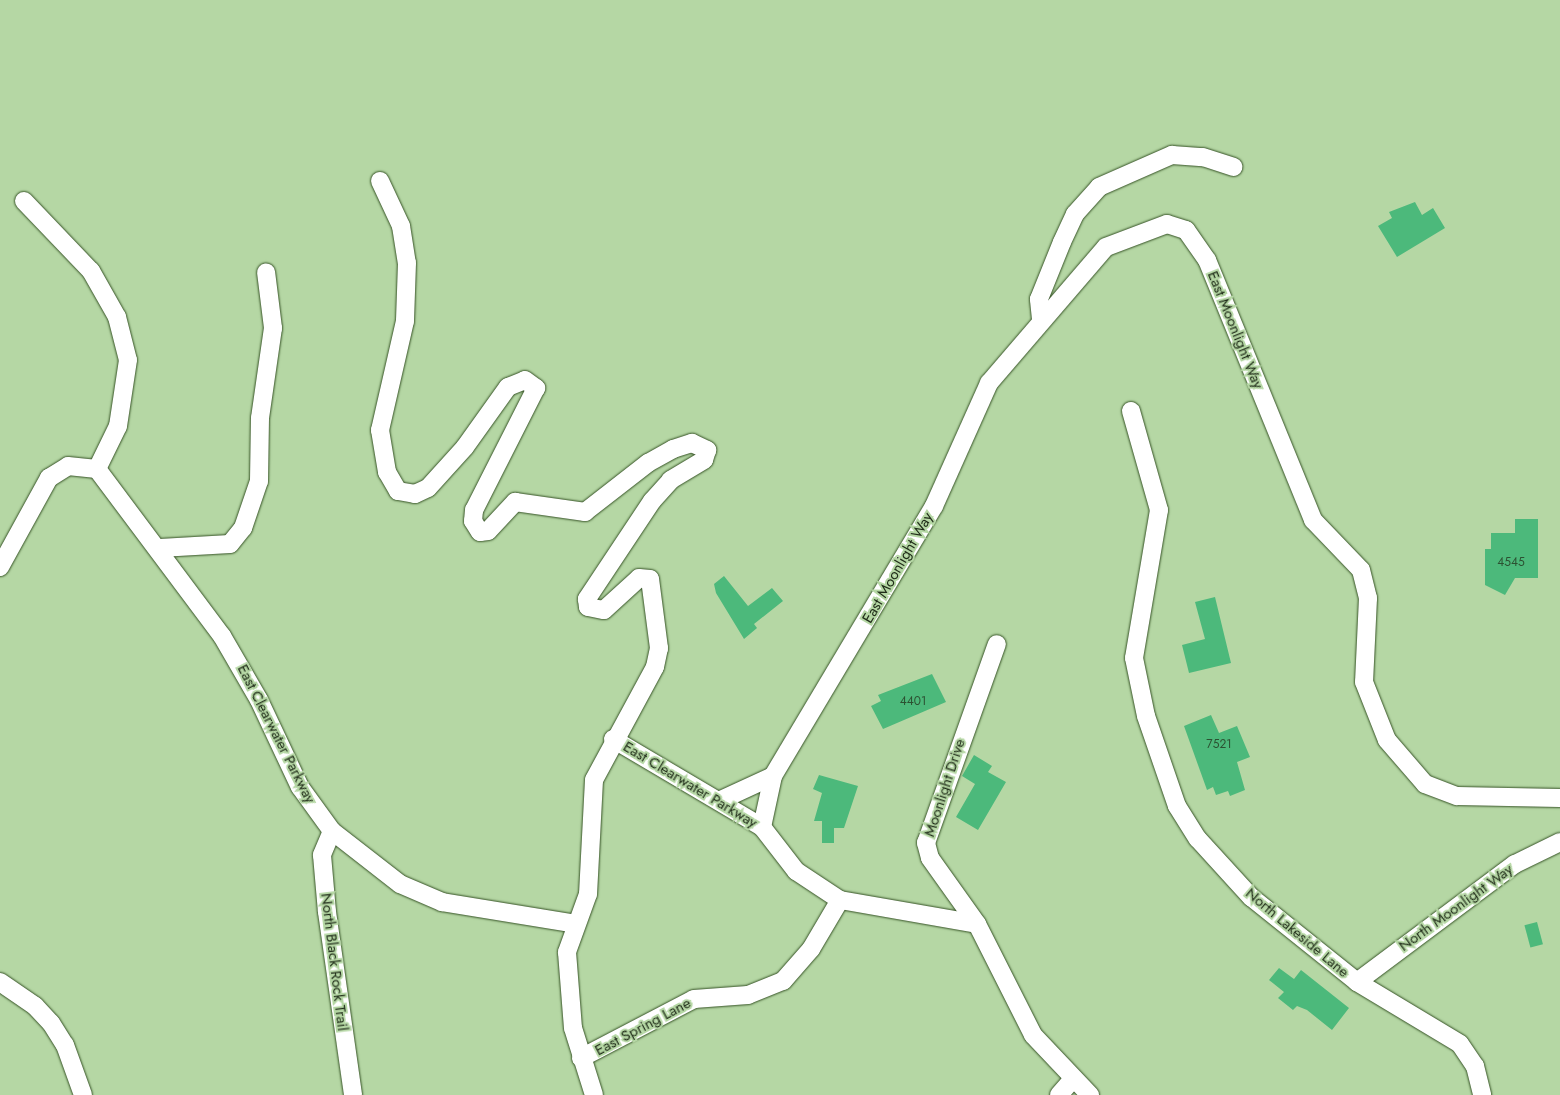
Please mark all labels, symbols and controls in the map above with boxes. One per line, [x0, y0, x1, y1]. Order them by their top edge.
street label: East Moonlight Way [1203, 269, 1267, 391]
street label: East Moonlight Way [859, 509, 937, 627]
house number: 4545 [1497, 556, 1525, 570]
street label: East Clearwater Parkway [233, 662, 319, 806]
house number: 4401 [900, 695, 926, 709]
street label: Moonlight Drive [921, 737, 969, 839]
street label: East Clearwater Parkway [620, 738, 760, 832]
house number: 7521 [1206, 738, 1232, 752]
street label: North Moonlight Way [1396, 861, 1516, 955]
street label: North Lakeside Lane [1242, 885, 1352, 981]
street label: North Black Rock Trail [317, 892, 351, 1032]
street label: East Spring Lane [592, 994, 694, 1060]

